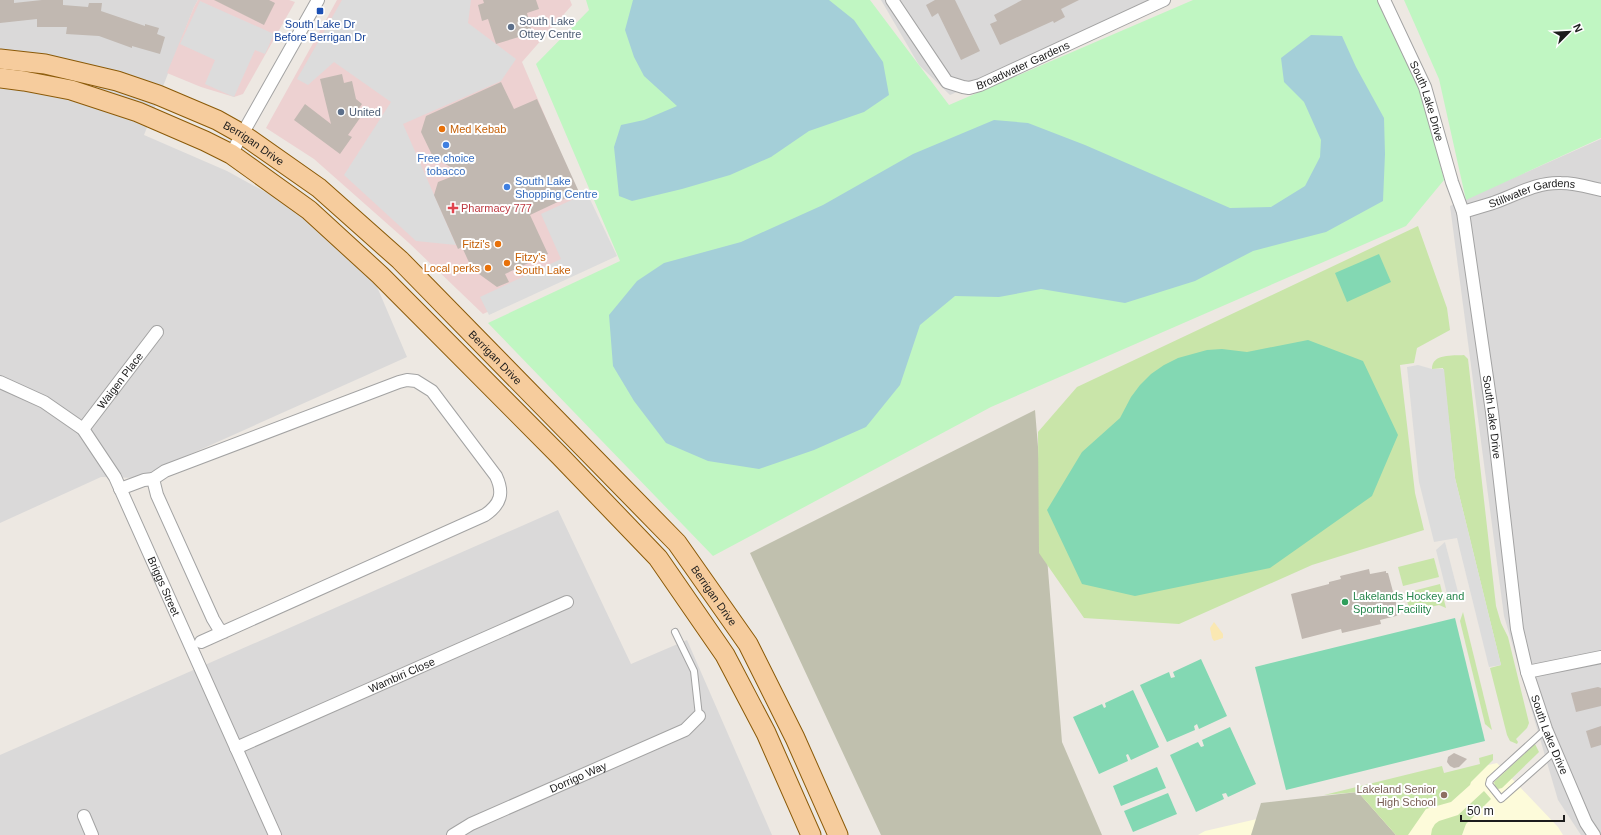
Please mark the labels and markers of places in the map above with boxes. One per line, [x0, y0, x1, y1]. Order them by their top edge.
marker: South Lake Dr Before Berrigan Dr [315, 6, 325, 16]
place label: South Lake Ottey Centre [519, 15, 581, 40]
place label: South Lake Dr Before Berrigan Dr [274, 18, 366, 43]
marker: South Lake Ottey Centre [506, 22, 516, 32]
place label: United [349, 106, 381, 118]
marker: United [336, 107, 346, 117]
place label: Med Kebab [450, 123, 506, 135]
marker: Med Kebab [437, 124, 447, 134]
marker: Free choice tobacco [441, 140, 451, 150]
place label: Free choice tobacco [417, 152, 475, 177]
place label: South Lake Shopping Centre [515, 175, 598, 200]
marker: South Lake Shopping Centre [502, 182, 512, 192]
place label: Pharmacy 777 [461, 202, 532, 214]
marker: Pharmacy 777 [448, 203, 458, 213]
place label: Fitzi's [462, 238, 490, 250]
marker: Fitzi's [493, 239, 503, 249]
place label: Fitzy's South Lake [515, 251, 571, 276]
marker: Fitzy's South Lake [502, 258, 512, 268]
place label: Local perks [424, 262, 480, 274]
marker: Local perks [483, 263, 493, 273]
place label: Lakelands Hockey and Sporting Facility [1353, 590, 1464, 615]
marker: Lakelands Hockey and Sporting Facility [1340, 597, 1350, 607]
place label: Lakeland Senior High School [1356, 783, 1436, 808]
marker: Lakeland Senior High School [1439, 790, 1449, 800]

